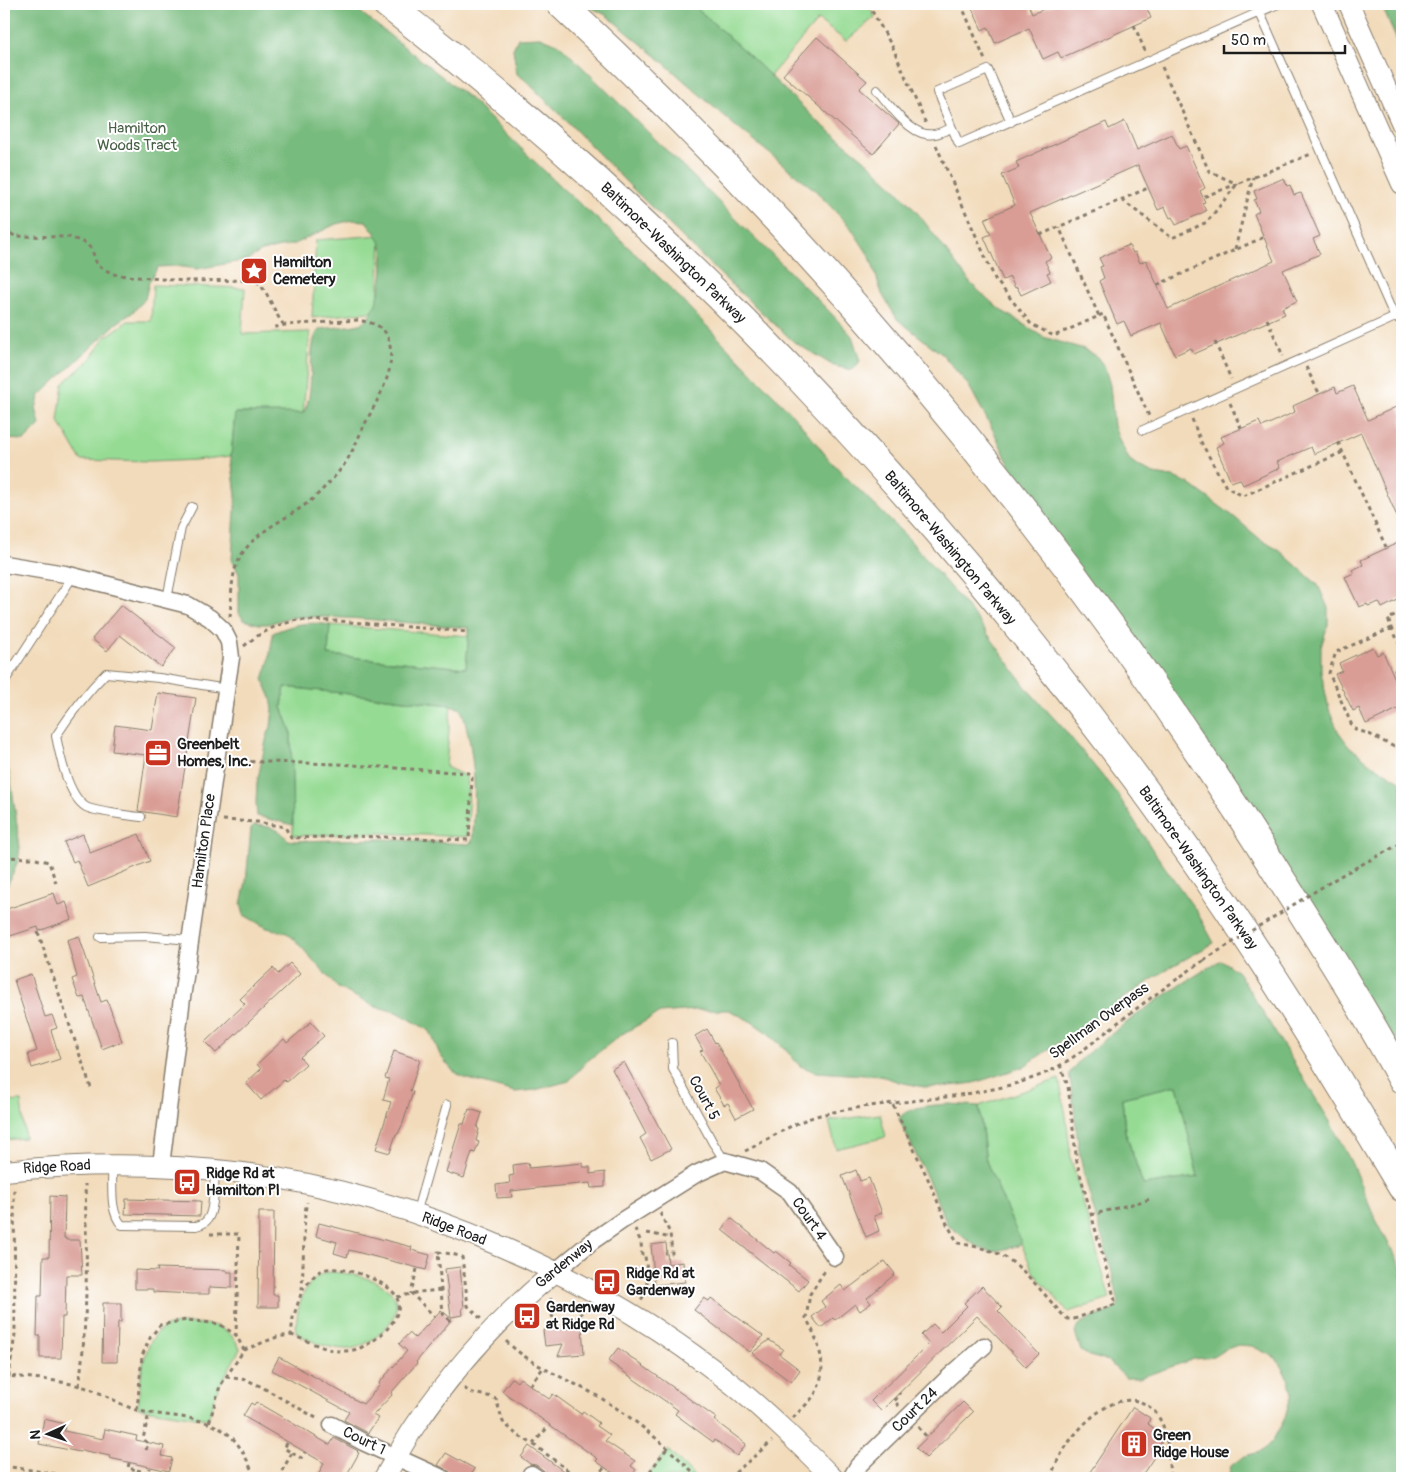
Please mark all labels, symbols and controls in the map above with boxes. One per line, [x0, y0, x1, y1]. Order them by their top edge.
scale bar [1224, 22, 1345, 54]
text: 50 m [1231, 31, 1266, 50]
park label: Hamilton Woods Tract [97, 119, 178, 155]
street label: Baltimore-Washington Parkway [596, 178, 750, 328]
place label: Hamilton Cemetery [273, 253, 336, 289]
place icon: Hamilton Cemetery [239, 256, 269, 286]
street label: Baltimore-Washington Parkway [880, 467, 1020, 629]
place label: Greenbelt Homes, Inc. [177, 735, 251, 771]
office icon: Greenbelt Homes, Inc. [143, 738, 173, 768]
street label: Baltimore-Washington Parkway [1134, 783, 1262, 954]
street label: Hamilton Place [188, 792, 220, 890]
street label: Spellman Overpass [1046, 978, 1153, 1063]
street label: Court 5 [684, 1073, 724, 1123]
street label: Ridge Road [23, 1156, 91, 1178]
place label: Ridge Rd at Hamilton Pl [206, 1164, 280, 1200]
bus stop icon: Ridge Rd at Hamilton Pl [172, 1167, 202, 1197]
street label: Court 4 [787, 1194, 831, 1244]
street label: Ridge Road [419, 1208, 489, 1250]
street label: Gardenway [531, 1235, 597, 1293]
place label: Ridge Rd at Gardenway [626, 1264, 696, 1300]
bus stop icon: Ridge Rd at Gardenway [592, 1267, 622, 1297]
place label: Gardenway at Ridge Rd [546, 1298, 615, 1334]
bus stop icon: Gardenway at Ridge Rd [512, 1301, 542, 1331]
street label: Court 24 [888, 1383, 942, 1436]
north arrow [22, 1410, 72, 1460]
street label: Court 1 [339, 1423, 389, 1459]
place label: Green Ridge House [1153, 1426, 1230, 1462]
text: N [27, 1429, 44, 1440]
building icon: Green Ridge House [1119, 1429, 1149, 1459]

